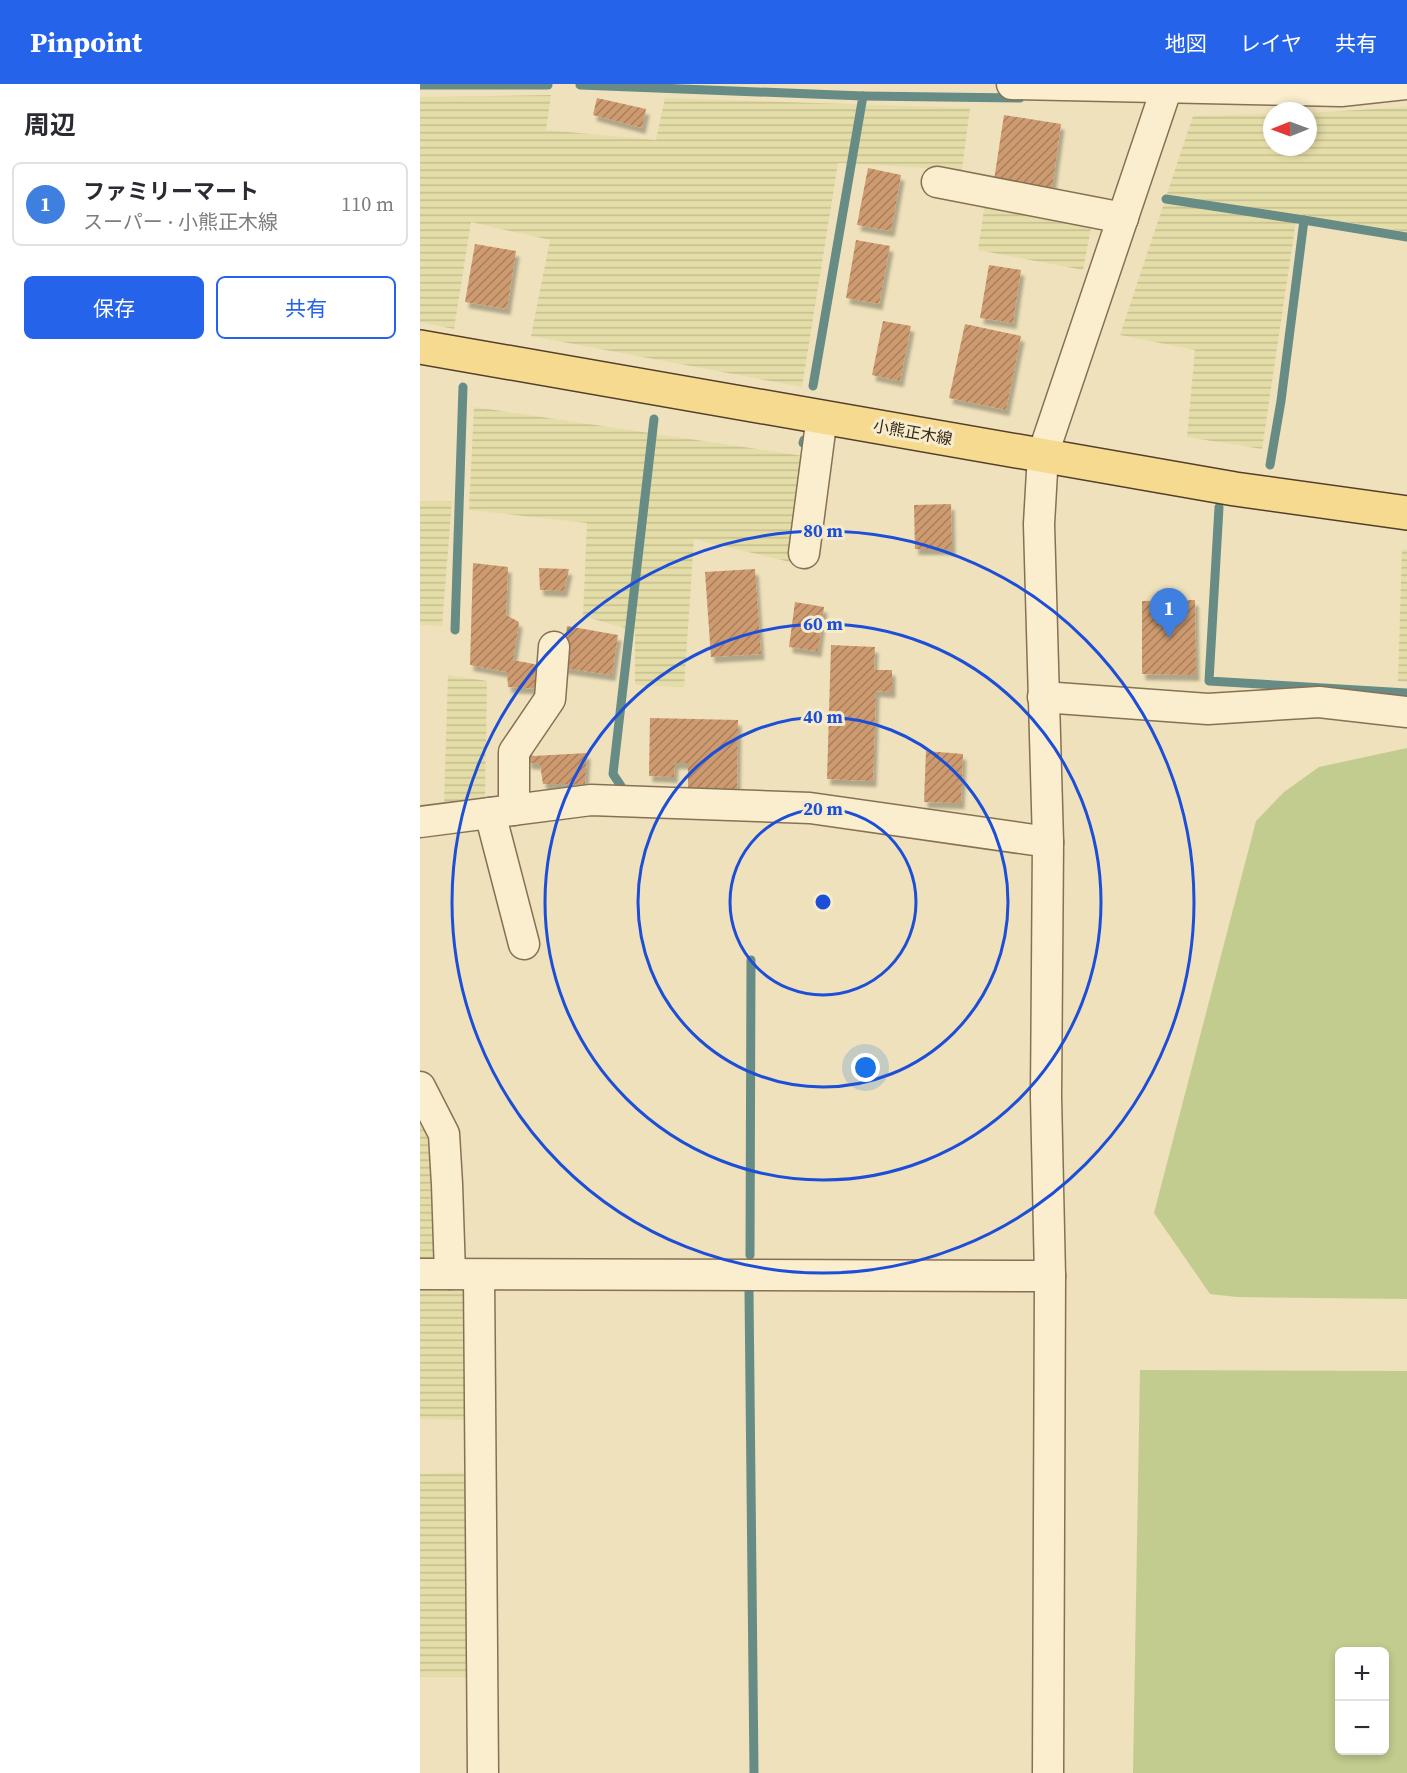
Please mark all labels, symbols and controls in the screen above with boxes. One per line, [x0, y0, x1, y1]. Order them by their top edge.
text: Pinpoint [30, 23, 142, 61]
text: 地図 [1165, 29, 1207, 58]
text: レイヤ [1240, 29, 1302, 58]
text: 共有 [1335, 29, 1377, 58]
north arrow [1263, 102, 1317, 156]
text: 周辺 [24, 107, 76, 143]
text: ファミリーマート [83, 176, 259, 206]
text: 1 [40, 190, 51, 218]
text: 110 m [341, 190, 394, 218]
text: スーパー · 小熊正木線 [83, 208, 278, 236]
button: 保存 [24, 276, 204, 339]
button: 共有 [216, 276, 396, 339]
street label: 小熊正木線 [872, 414, 954, 450]
text: 80 m [803, 518, 843, 543]
pin: 1 [1150, 588, 1188, 638]
text: 60 m [803, 611, 843, 636]
text: 40 m [803, 704, 843, 729]
text: 20 m [803, 796, 843, 821]
centre of rings [813, 892, 833, 912]
your location [851, 1053, 880, 1082]
map controls [1335, 1647, 1389, 1755]
button: + [1335, 1647, 1389, 1701]
button: − [1335, 1701, 1389, 1755]

